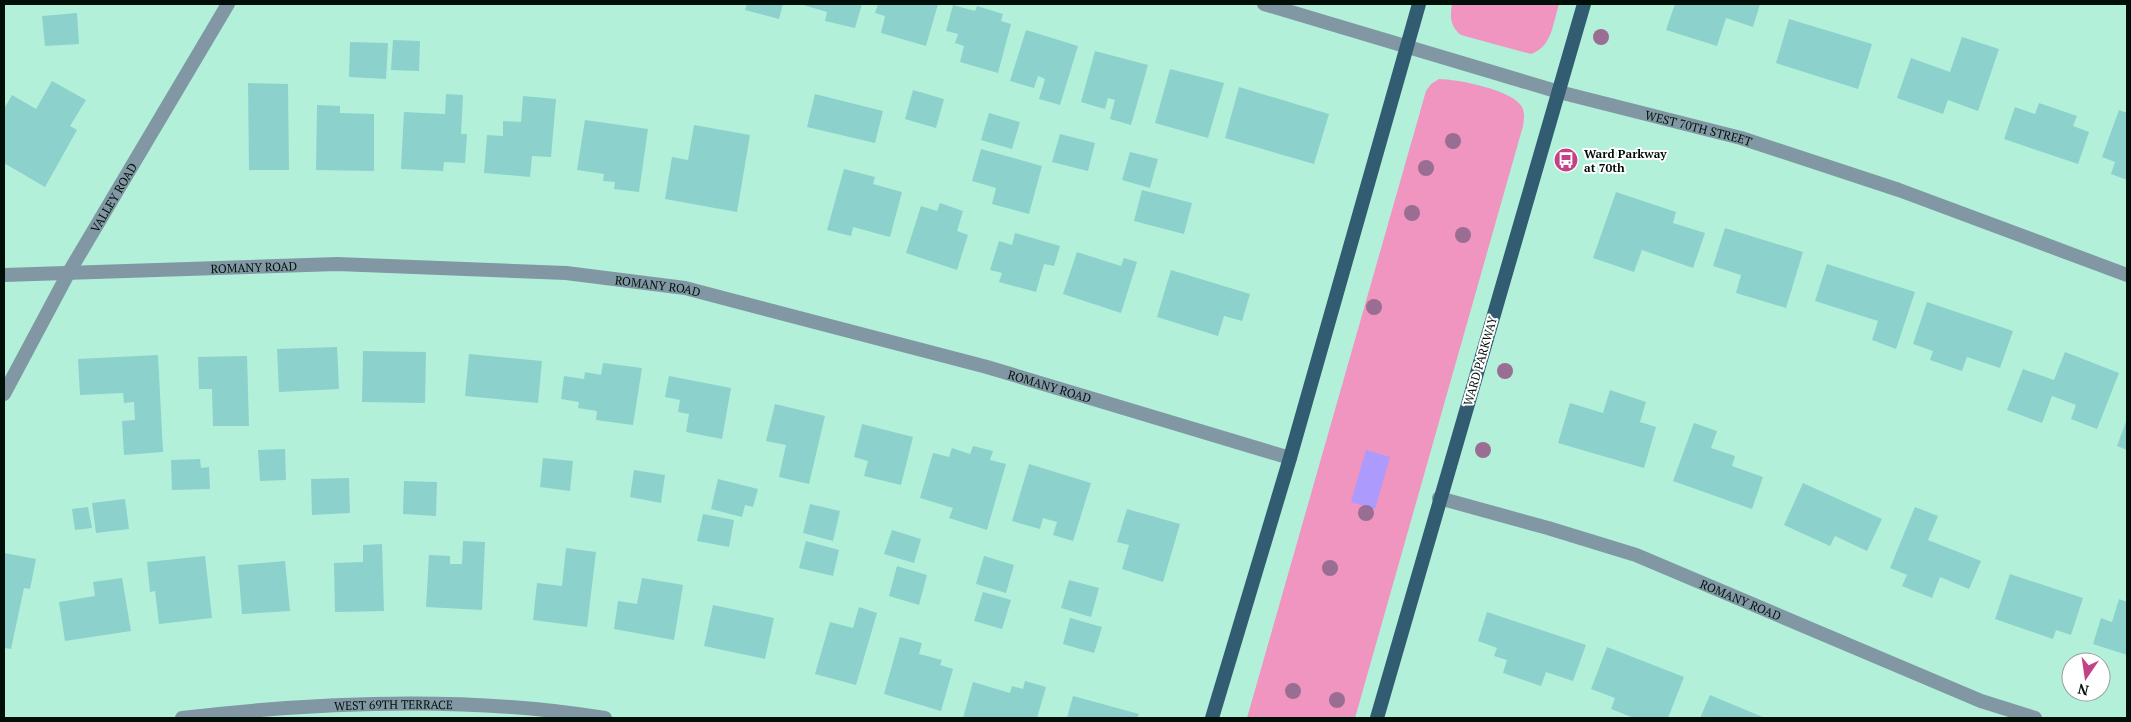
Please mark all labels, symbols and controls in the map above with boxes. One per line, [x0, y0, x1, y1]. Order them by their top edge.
street label: WEST 70TH STREET [1644, 107, 1755, 149]
place label: Ward Parkway at 70th [1584, 146, 1667, 175]
bus stop icon: Ward Parkway at 70th [1553, 147, 1579, 173]
street label: VALLEY ROAD [87, 160, 140, 235]
street label: ROMANY ROAD [210, 258, 297, 276]
street label: ROMANY ROAD [614, 272, 702, 299]
street label: WARD PARKWAY [1460, 314, 1500, 407]
street label: ROMANY ROAD [1006, 366, 1093, 405]
street label: ROMANY ROAD [1698, 576, 1784, 623]
north arrow [2061, 652, 2111, 702]
text: N [2075, 680, 2090, 701]
street label: WEST 69TH TERRACE [334, 696, 453, 713]

